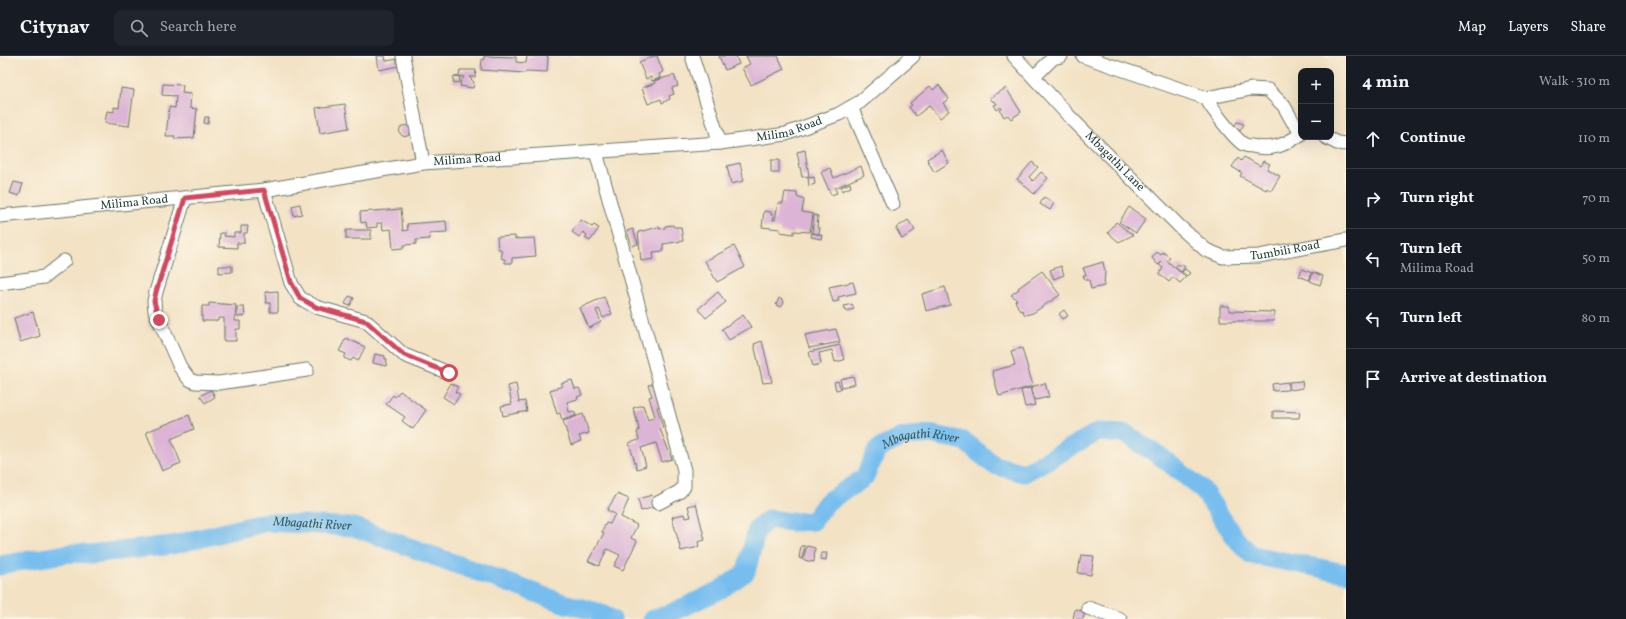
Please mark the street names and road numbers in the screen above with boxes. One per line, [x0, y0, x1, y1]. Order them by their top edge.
street label: Milima Road [755, 113, 825, 146]
street label: Mbagathi Lane [1081, 128, 1148, 195]
street label: Milima Road [433, 150, 502, 170]
street label: Milima Road [100, 191, 169, 214]
street label: Tumbili Road [1250, 237, 1322, 264]

